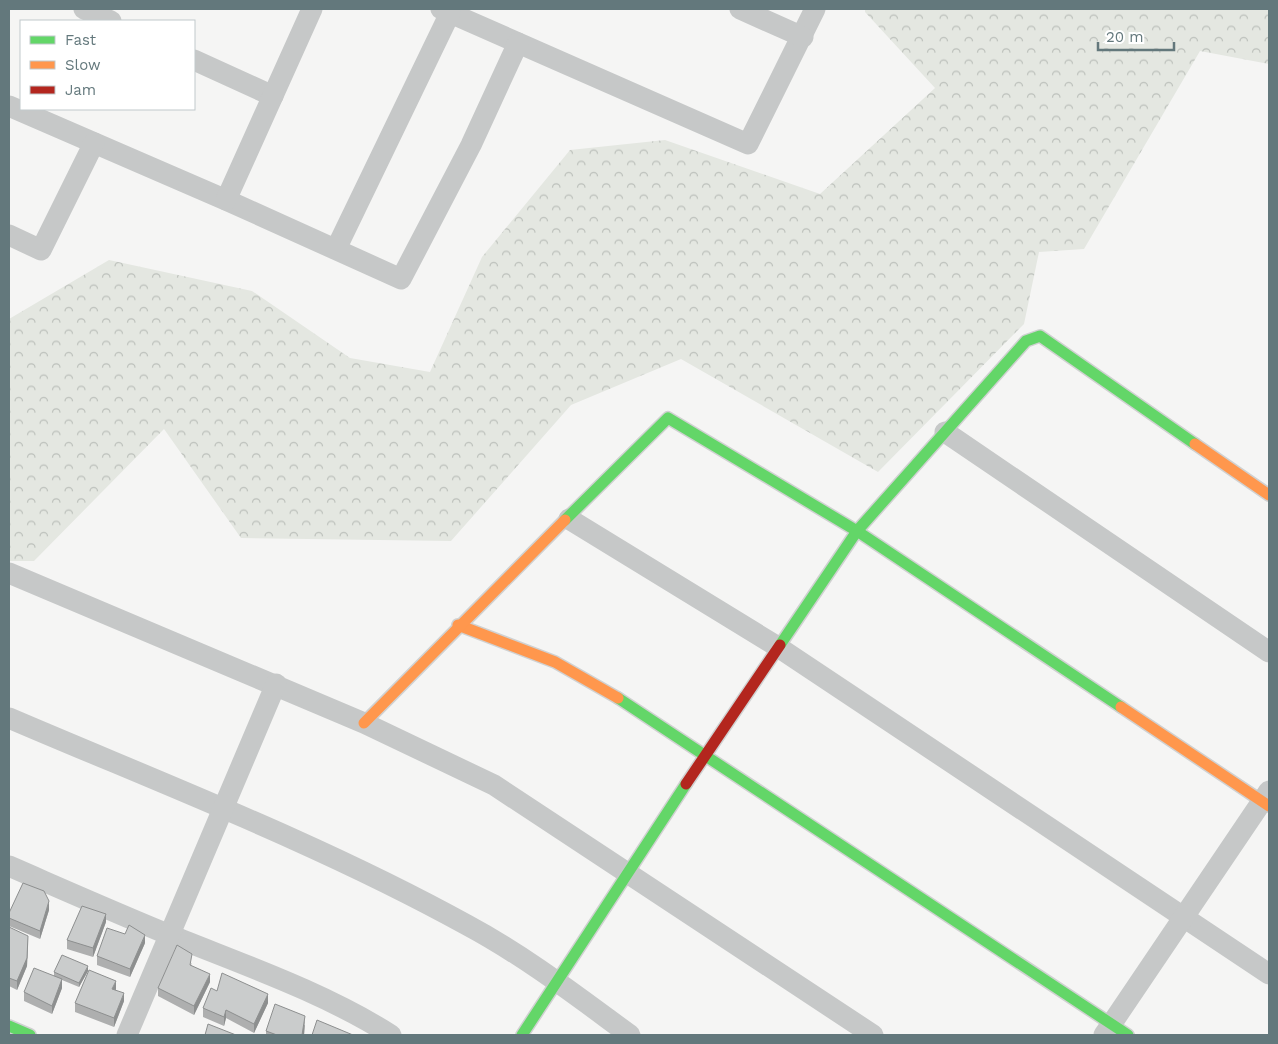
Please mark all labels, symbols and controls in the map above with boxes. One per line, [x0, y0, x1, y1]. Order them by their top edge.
legend [20, 20, 195, 110]
scale bar [1098, 20, 1174, 52]
text: 20 m [1106, 28, 1144, 46]
text: Fast [65, 31, 97, 49]
text: Slow [65, 56, 101, 74]
text: Jam [65, 81, 96, 99]

